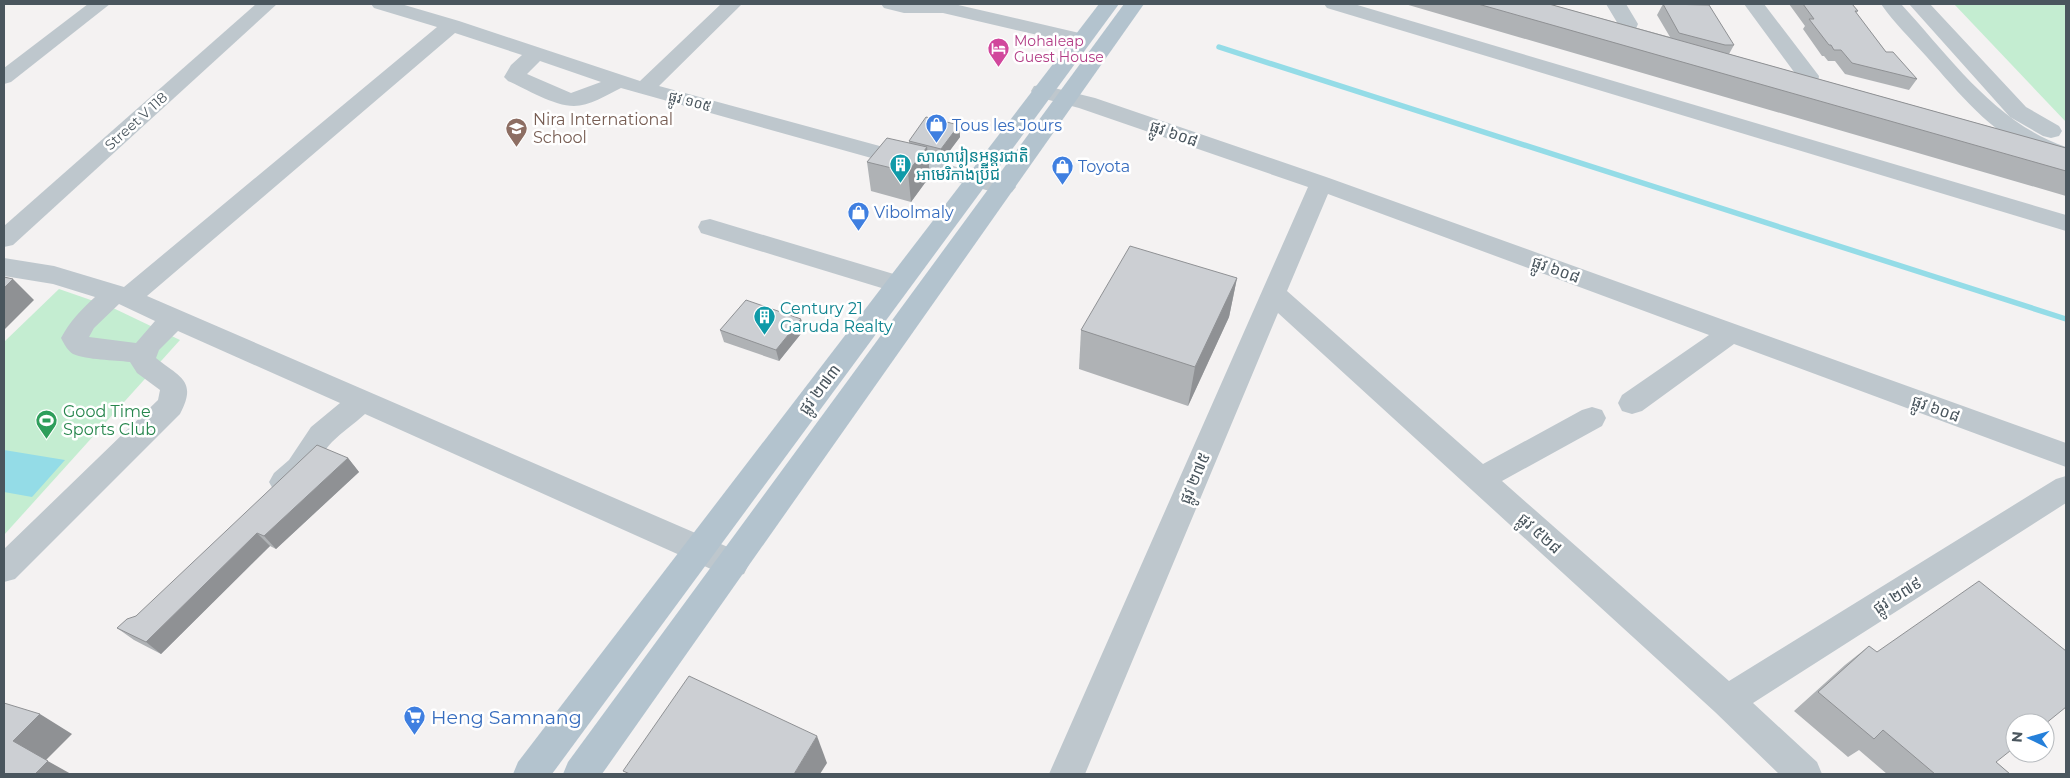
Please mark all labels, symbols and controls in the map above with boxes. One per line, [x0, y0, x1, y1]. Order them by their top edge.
place label: Mohaleap Guest House [1014, 32, 1104, 66]
hotel icon: Mohaleap Guest House [986, 37, 1010, 68]
street label: ផ្លូវ ១០៥ [666, 87, 713, 118]
street label: Street V 118 [101, 88, 171, 154]
place label: Nira International School [533, 110, 673, 147]
shop icon: Tous les Jours [924, 113, 948, 144]
school or university icon: Nira International School [505, 116, 529, 147]
place label: Tous les Jours [952, 116, 1062, 135]
street label: ផ្លូវ ៦០៨ [1146, 116, 1201, 155]
place label: សាលារៀនអន្តរជាតិ អាមេរិកាំងប្រ៊ីជ [916, 146, 1029, 184]
building icon: សាលារៀនអន្តរជាតិ អាមេរិកាំងប្រ៊ីជ [888, 153, 912, 184]
shop icon: Toyota [1050, 154, 1074, 185]
place label: Toyota [1078, 157, 1130, 176]
shop icon: Vibolmaly [846, 200, 870, 231]
place label: Vibolmaly [874, 203, 954, 222]
street label: ផ្លូវ ៦០៨ [1527, 252, 1583, 291]
place label: Century 21 Garuda Realty [780, 299, 893, 336]
building icon: Century 21 Garuda Realty [752, 305, 776, 336]
street label: ផ្លូវ ២៧៣ [794, 360, 848, 421]
street label: ផ្លូវ ៦០៨ [1907, 391, 1963, 430]
place label: Good Time Sports Club [63, 402, 156, 439]
sports icon: Good Time Sports Club [35, 408, 59, 439]
street label: ផ្លូវ ២៧៥ [1175, 450, 1218, 509]
street label: ផ្លូវ ៥២៨ [1511, 509, 1565, 561]
street label: ផ្លូវ ២៧៩ [1869, 573, 1928, 622]
supermarket icon: Heng Samnang [403, 705, 427, 736]
place label: Heng Samnang [431, 706, 582, 729]
north arrow [2005, 713, 2055, 763]
text: N [2008, 730, 2027, 743]

